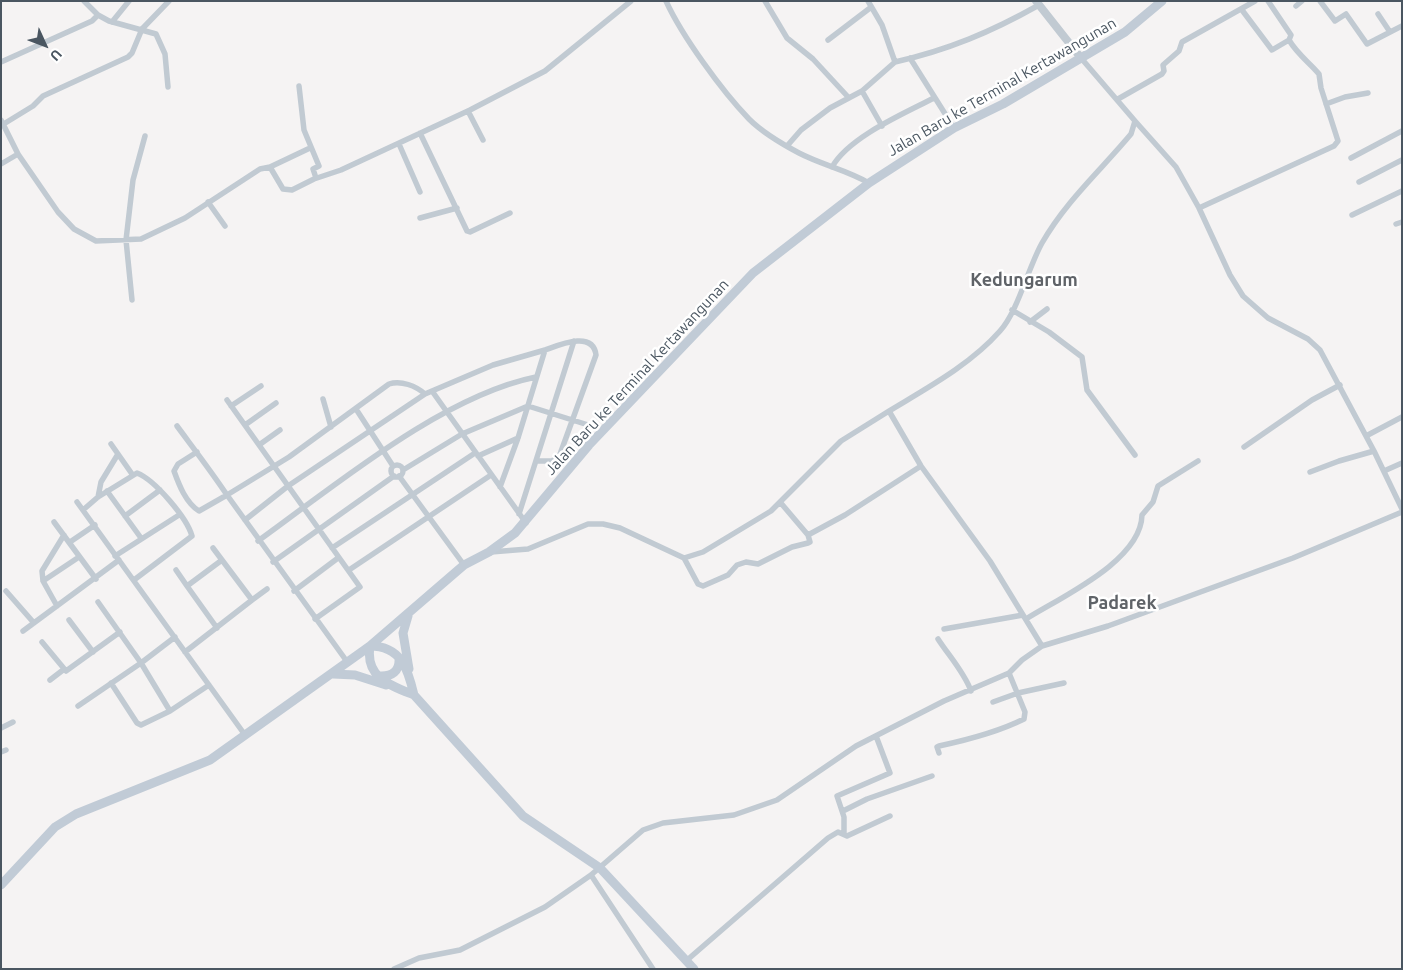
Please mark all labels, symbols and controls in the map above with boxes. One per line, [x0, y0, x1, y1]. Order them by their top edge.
street label: Jalan Baru ke Terminal Kertawangunan [885, 14, 1119, 160]
north arrow [20, 20, 70, 70]
text: U [47, 46, 65, 64]
district label: Kedungarum [970, 269, 1078, 291]
street label: Jalan Baru ke Terminal Kertawangunan [541, 275, 733, 479]
district label: Padarek [1087, 592, 1157, 614]

